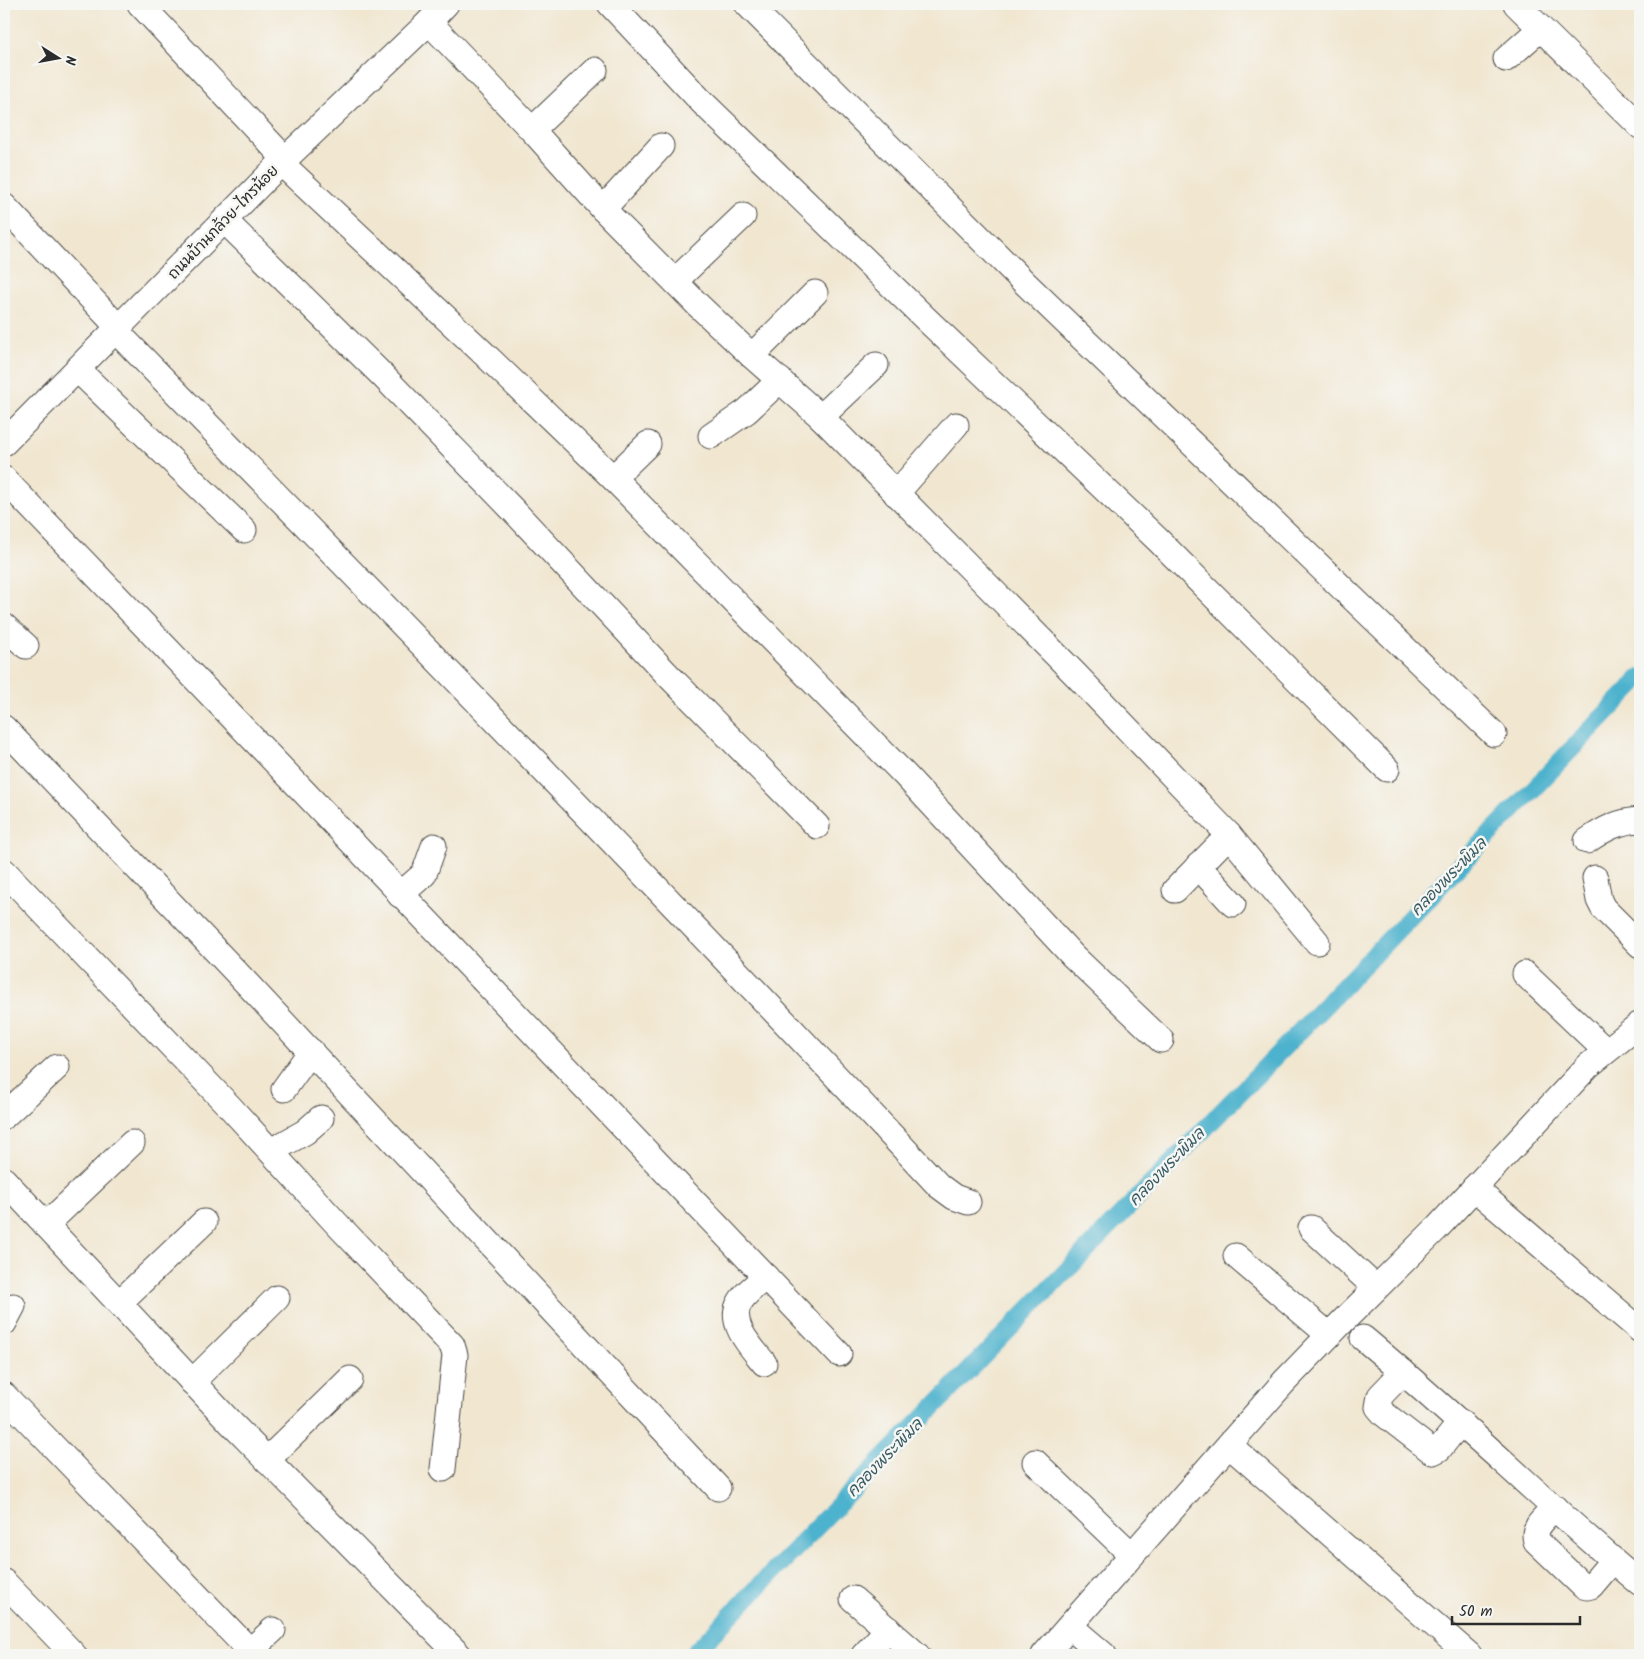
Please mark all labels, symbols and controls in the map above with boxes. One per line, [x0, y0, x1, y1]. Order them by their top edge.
north arrow [32, 32, 82, 82]
text: N [58, 54, 81, 67]
street label: ถนนบ้านกล้วย-ไทรน้อย [162, 160, 285, 285]
water label: คลองพระพิมล [1405, 831, 1494, 922]
water label: คลองพระพิมล [1123, 1121, 1212, 1212]
water label: คลองพระพิมล [841, 1412, 930, 1503]
scale bar [1452, 1594, 1579, 1626]
text: 50 m [1459, 1600, 1493, 1624]

